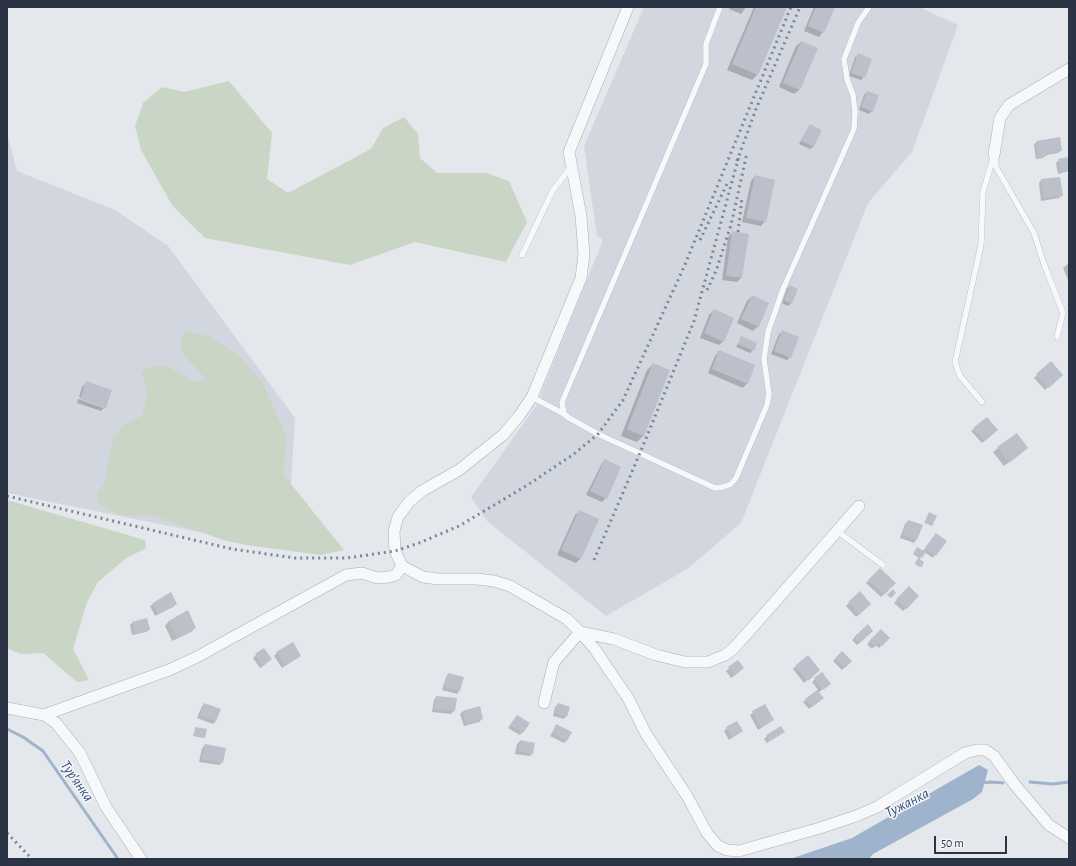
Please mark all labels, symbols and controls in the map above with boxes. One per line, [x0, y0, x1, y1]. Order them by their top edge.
water label: Тур'янка [56, 757, 98, 805]
water label: Тужанка [882, 784, 932, 822]
scale bar [936, 828, 1009, 854]
text: 50 m [941, 837, 964, 849]

